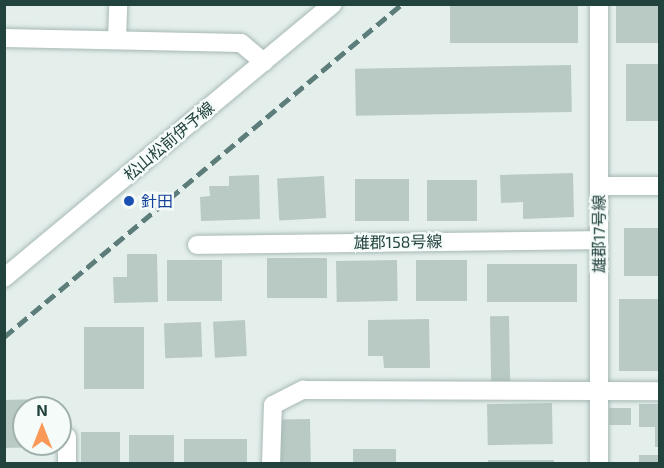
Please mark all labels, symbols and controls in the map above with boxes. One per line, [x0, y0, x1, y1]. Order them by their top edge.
street label: 松山松前伊予線 [120, 98, 218, 184]
place label: 針田 [141, 191, 173, 211]
marker: 針田 [122, 194, 136, 208]
street label: 雄郡17号線 [589, 195, 609, 273]
street label: 雄郡158号線 [354, 232, 442, 252]
north arrow [12, 396, 72, 456]
text: N [36, 400, 48, 419]

